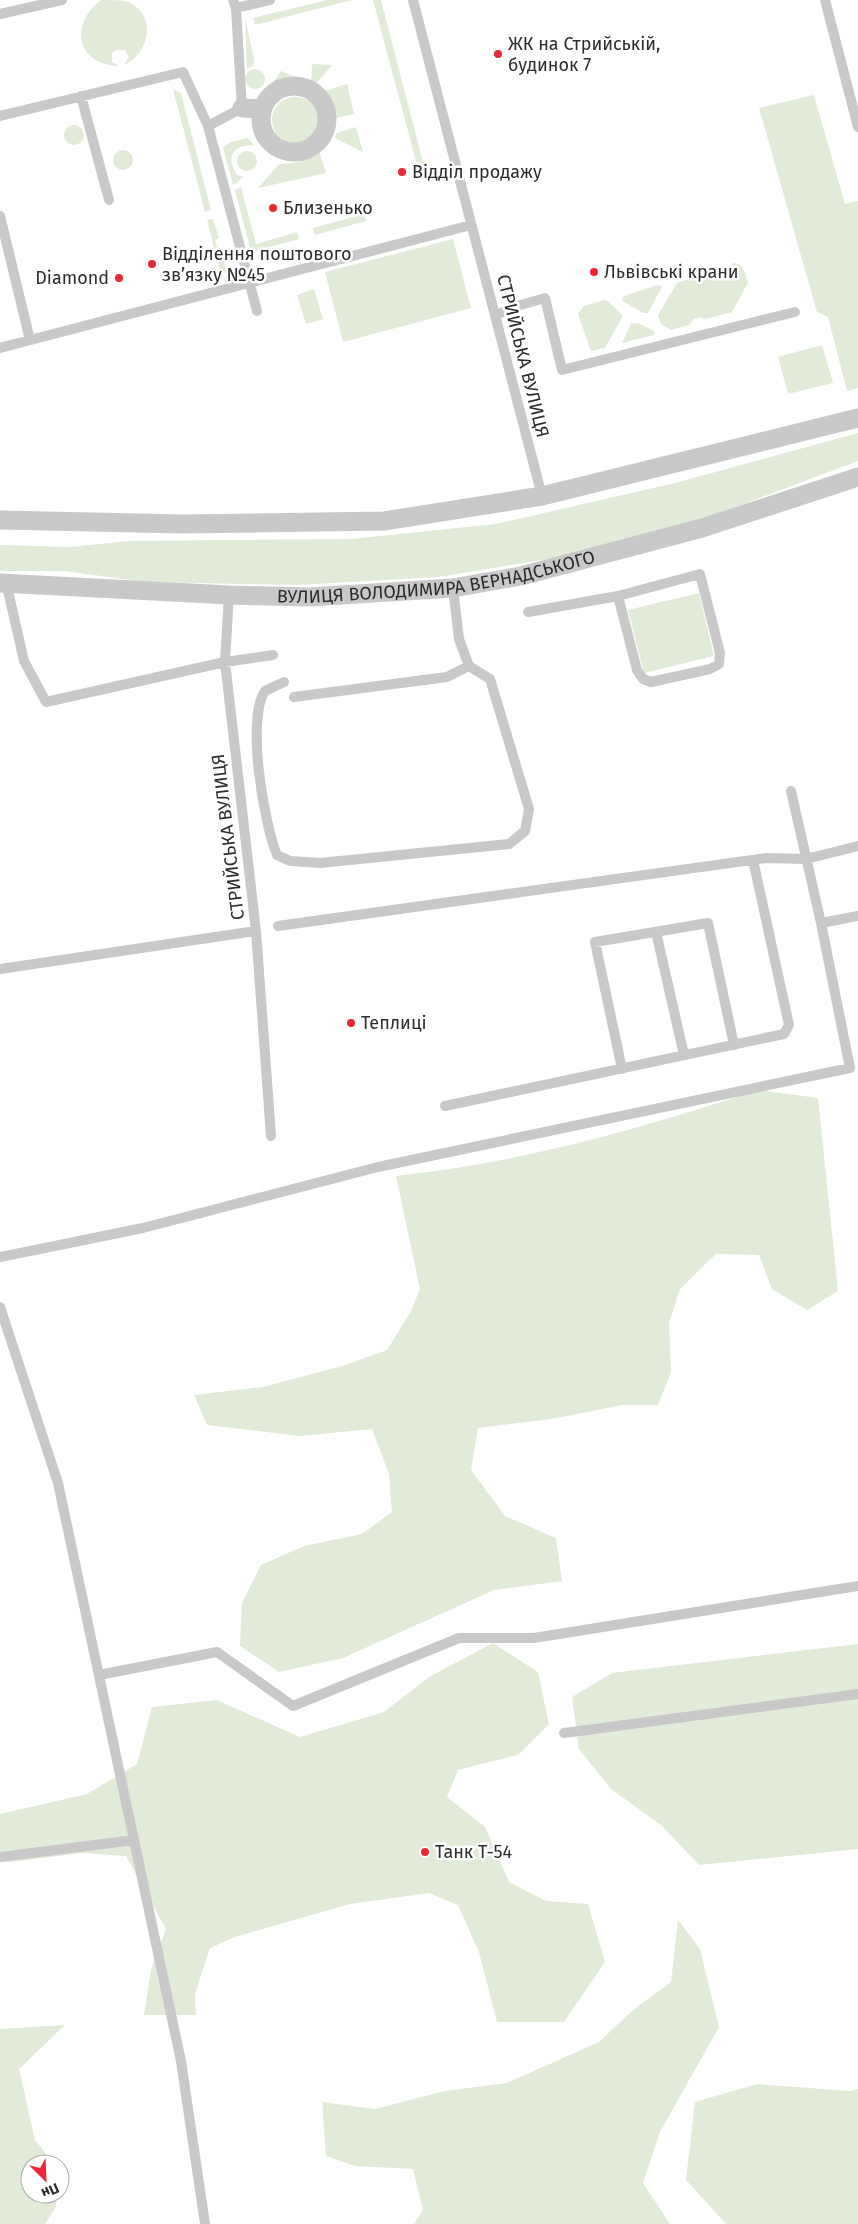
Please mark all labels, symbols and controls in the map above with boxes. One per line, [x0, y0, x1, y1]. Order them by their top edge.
place label: ЖК на Стрийській, будинок 7 [508, 33, 660, 76]
marker: ЖК на Стрийській, будинок 7 [492, 48, 504, 60]
place label: Відділ продажу [412, 161, 542, 183]
marker: Відділ продажу [396, 166, 408, 178]
place label: Близенько [283, 197, 373, 219]
marker: Близенько [267, 202, 279, 214]
place label: Відділення поштового зв’язку №45 [162, 243, 352, 286]
marker: Відділення поштового зв’язку №45 [146, 258, 158, 270]
place label: Львівські крани [604, 261, 739, 283]
marker: Львівські крани [588, 266, 600, 278]
place label: Diamond [35, 267, 109, 289]
marker: Diamond [113, 272, 125, 284]
street label: СТРИЙСЬКА ВУЛИЦЯ [492, 272, 554, 440]
street label: ВУЛИЦЯ ВОЛОДИМИРА ВЕРНАДСЬКОГО [277, 546, 597, 608]
street label: СТРИЙСЬКА ВУЛИЦЯ [207, 753, 249, 921]
place label: Теплиці [361, 1012, 427, 1034]
marker: Теплиці [345, 1017, 357, 1029]
place label: Танк Т-54 [435, 1841, 512, 1863]
marker: Танк Т-54 [419, 1846, 431, 1858]
north arrow [20, 2154, 70, 2204]
text: Пн [39, 2179, 62, 2202]

